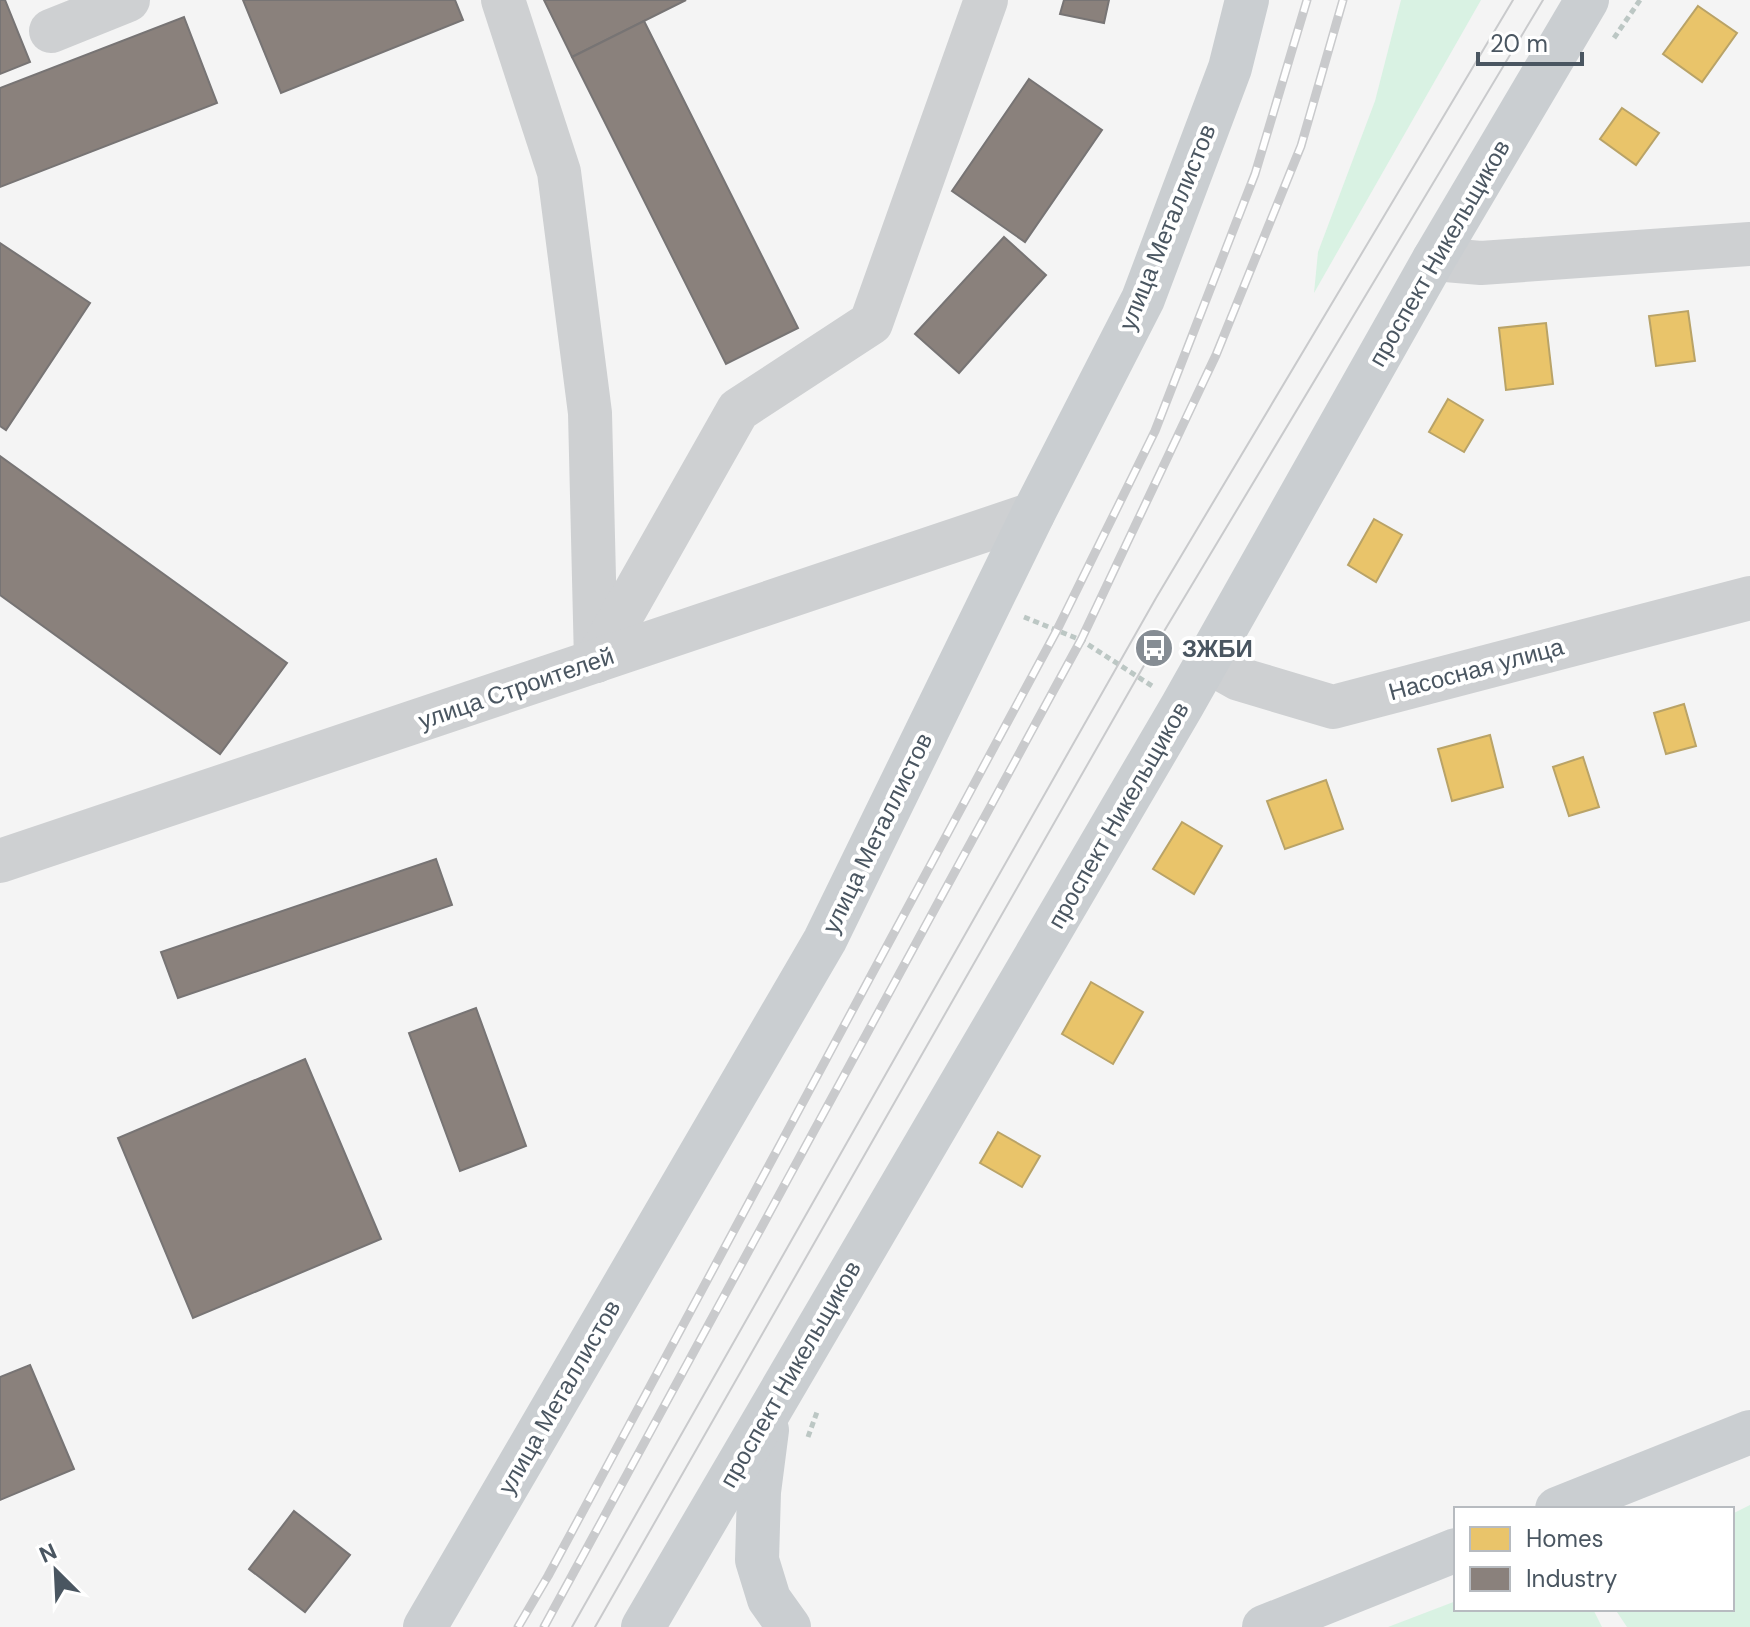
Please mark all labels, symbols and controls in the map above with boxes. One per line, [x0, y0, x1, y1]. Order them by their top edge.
scale bar [1478, 16, 1582, 66]
text: 20 m [1490, 28, 1548, 59]
street label: улица Металлистов [1112, 119, 1222, 335]
street label: проспект Никельщиков [1361, 134, 1517, 372]
bus stop icon: ЗЖБИ [1133, 627, 1175, 669]
street label: Насосная улица [1385, 631, 1568, 707]
place label: ЗЖБИ [1182, 633, 1253, 664]
street label: улица Строителей [414, 640, 618, 736]
street label: проспект Никельщиков [1040, 696, 1196, 934]
street label: улица Металлистов [815, 728, 939, 938]
street label: проспект Никельщиков [712, 1255, 868, 1493]
street label: улица Металлистов [491, 1294, 627, 1500]
legend [1454, 1507, 1734, 1611]
text: Homes [1526, 1523, 1604, 1554]
north arrow [16, 1531, 96, 1611]
text: N [35, 1537, 61, 1570]
text: Industry [1526, 1563, 1617, 1594]

